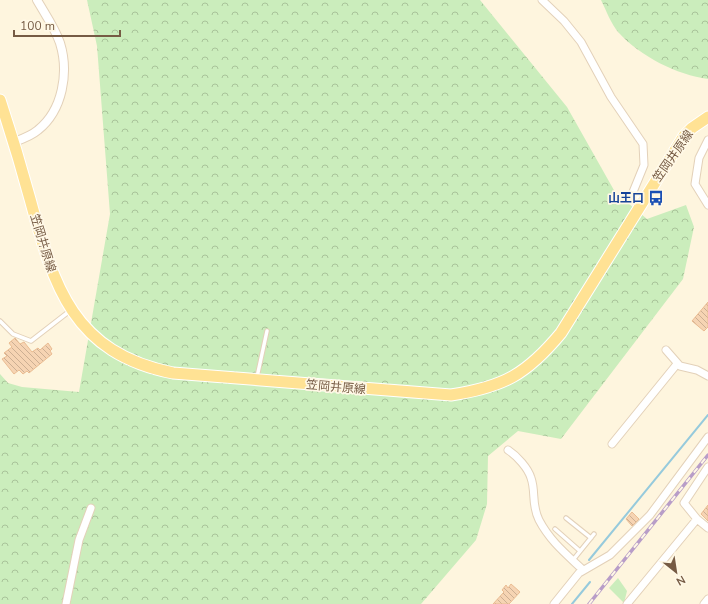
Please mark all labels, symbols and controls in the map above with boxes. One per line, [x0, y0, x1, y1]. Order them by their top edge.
scale bar [14, 12, 120, 38]
text: 100 m [20, 18, 55, 34]
street label: 笠岡井原線 [649, 127, 697, 185]
bus stop icon: 山王口 [647, 189, 665, 207]
place label: 山王口 [608, 190, 644, 206]
street label: 笠岡井原線 [27, 212, 59, 274]
street label: 笠岡井原線 [305, 376, 367, 398]
north arrow [656, 552, 696, 592]
text: N [673, 572, 688, 589]

